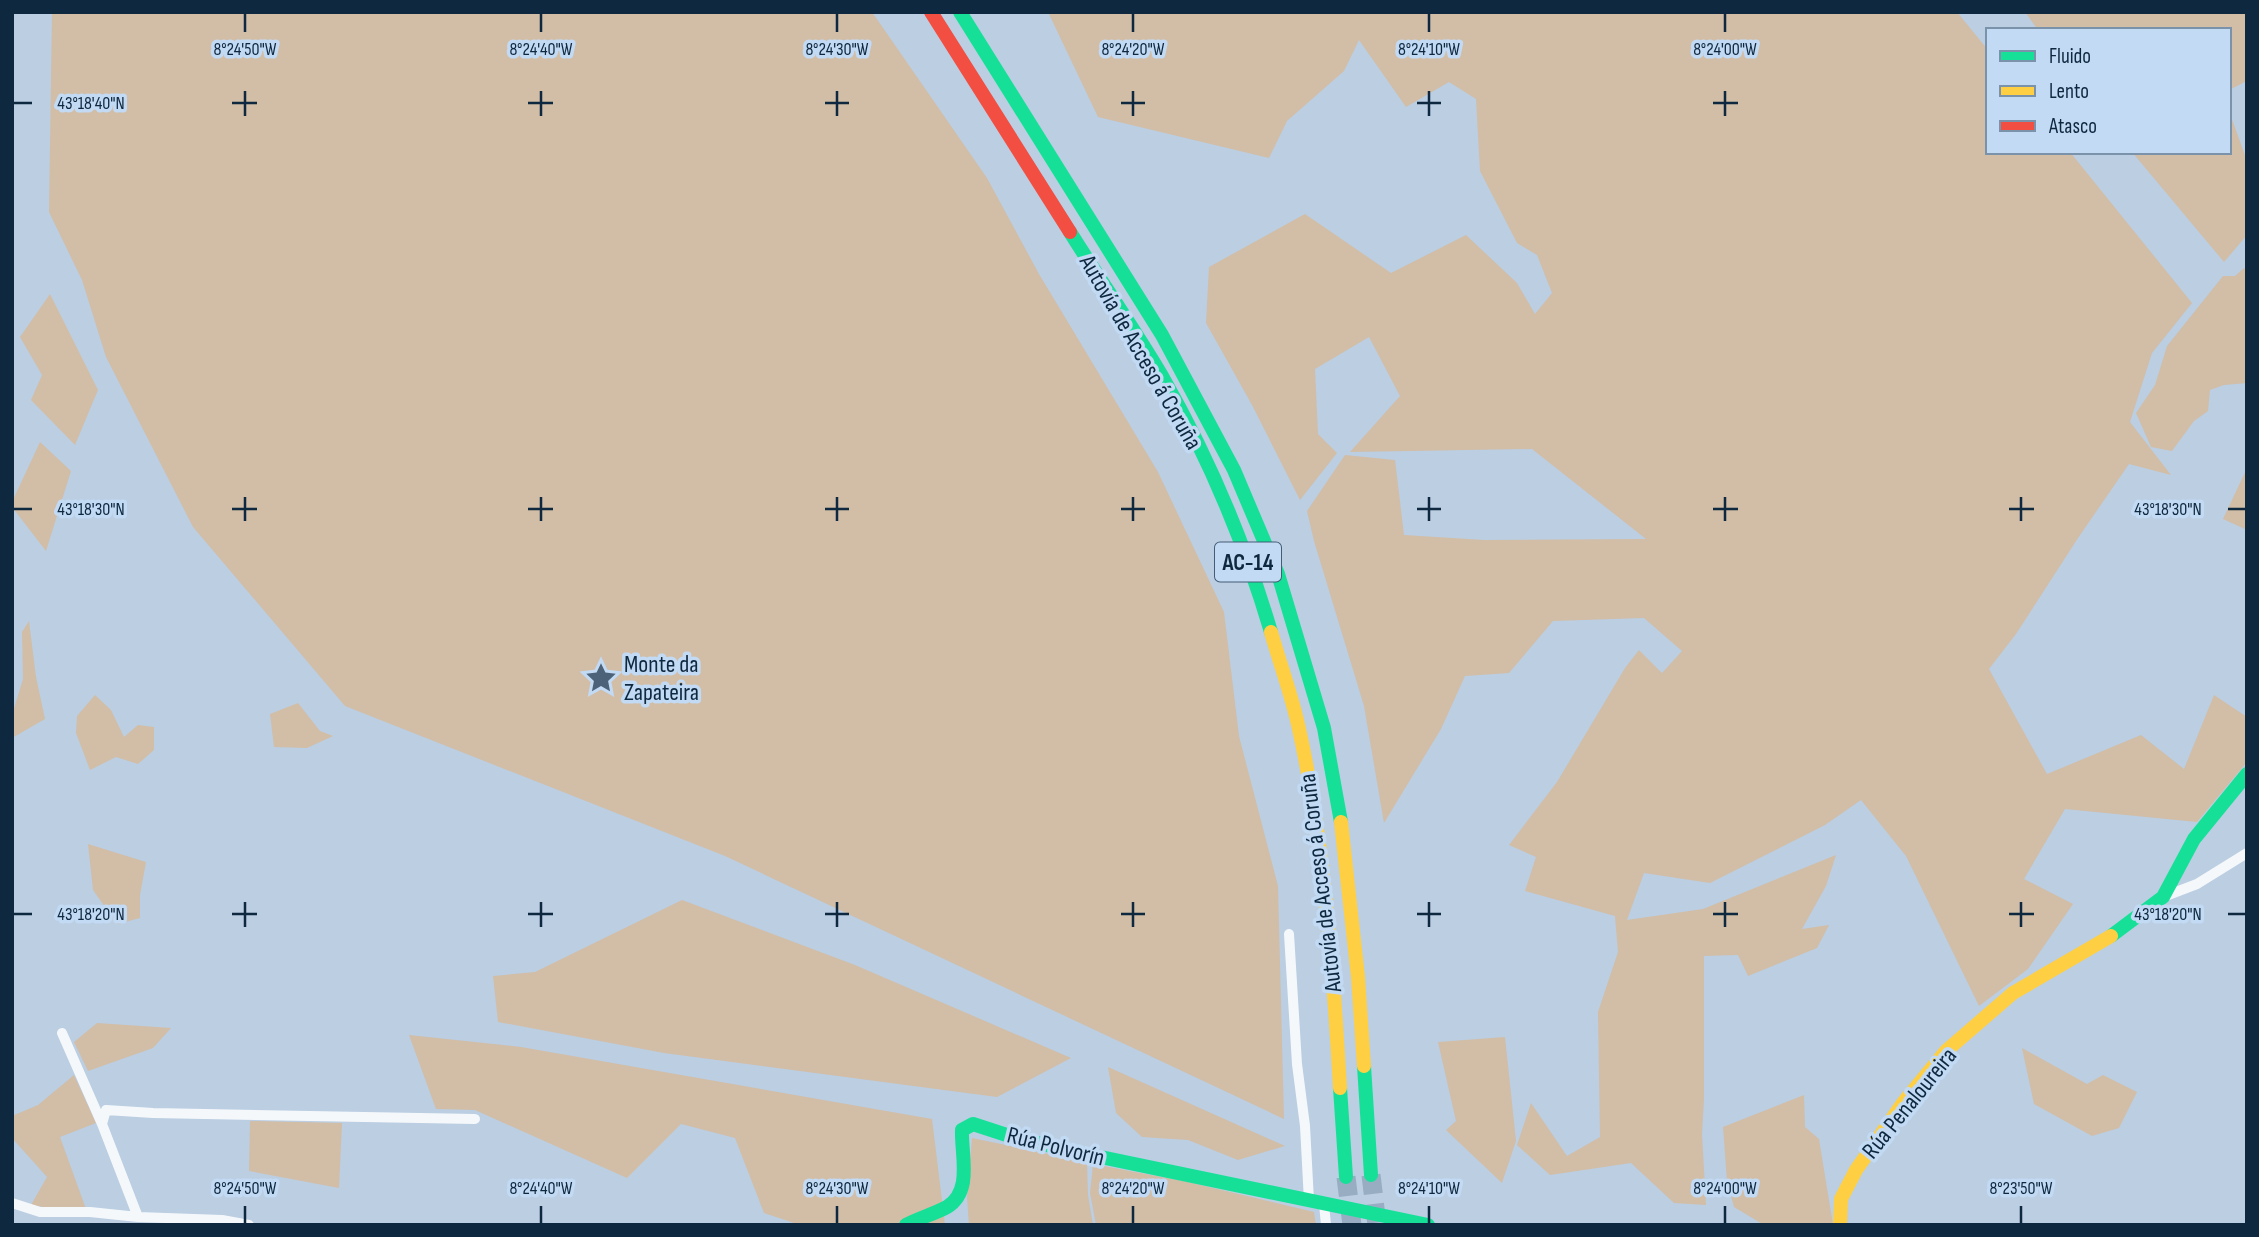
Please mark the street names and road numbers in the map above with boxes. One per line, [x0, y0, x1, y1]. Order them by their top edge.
street label: Autovía de Acceso á Coruña [1073, 249, 1208, 455]
road number: AC-14 [1215, 542, 1281, 582]
street label: Autovía de Acceso á Coruña [1293, 772, 1348, 995]
street label: Rúa Penaloureira [1856, 1042, 1963, 1165]
street label: Rúa Polvorín [1004, 1120, 1108, 1173]

